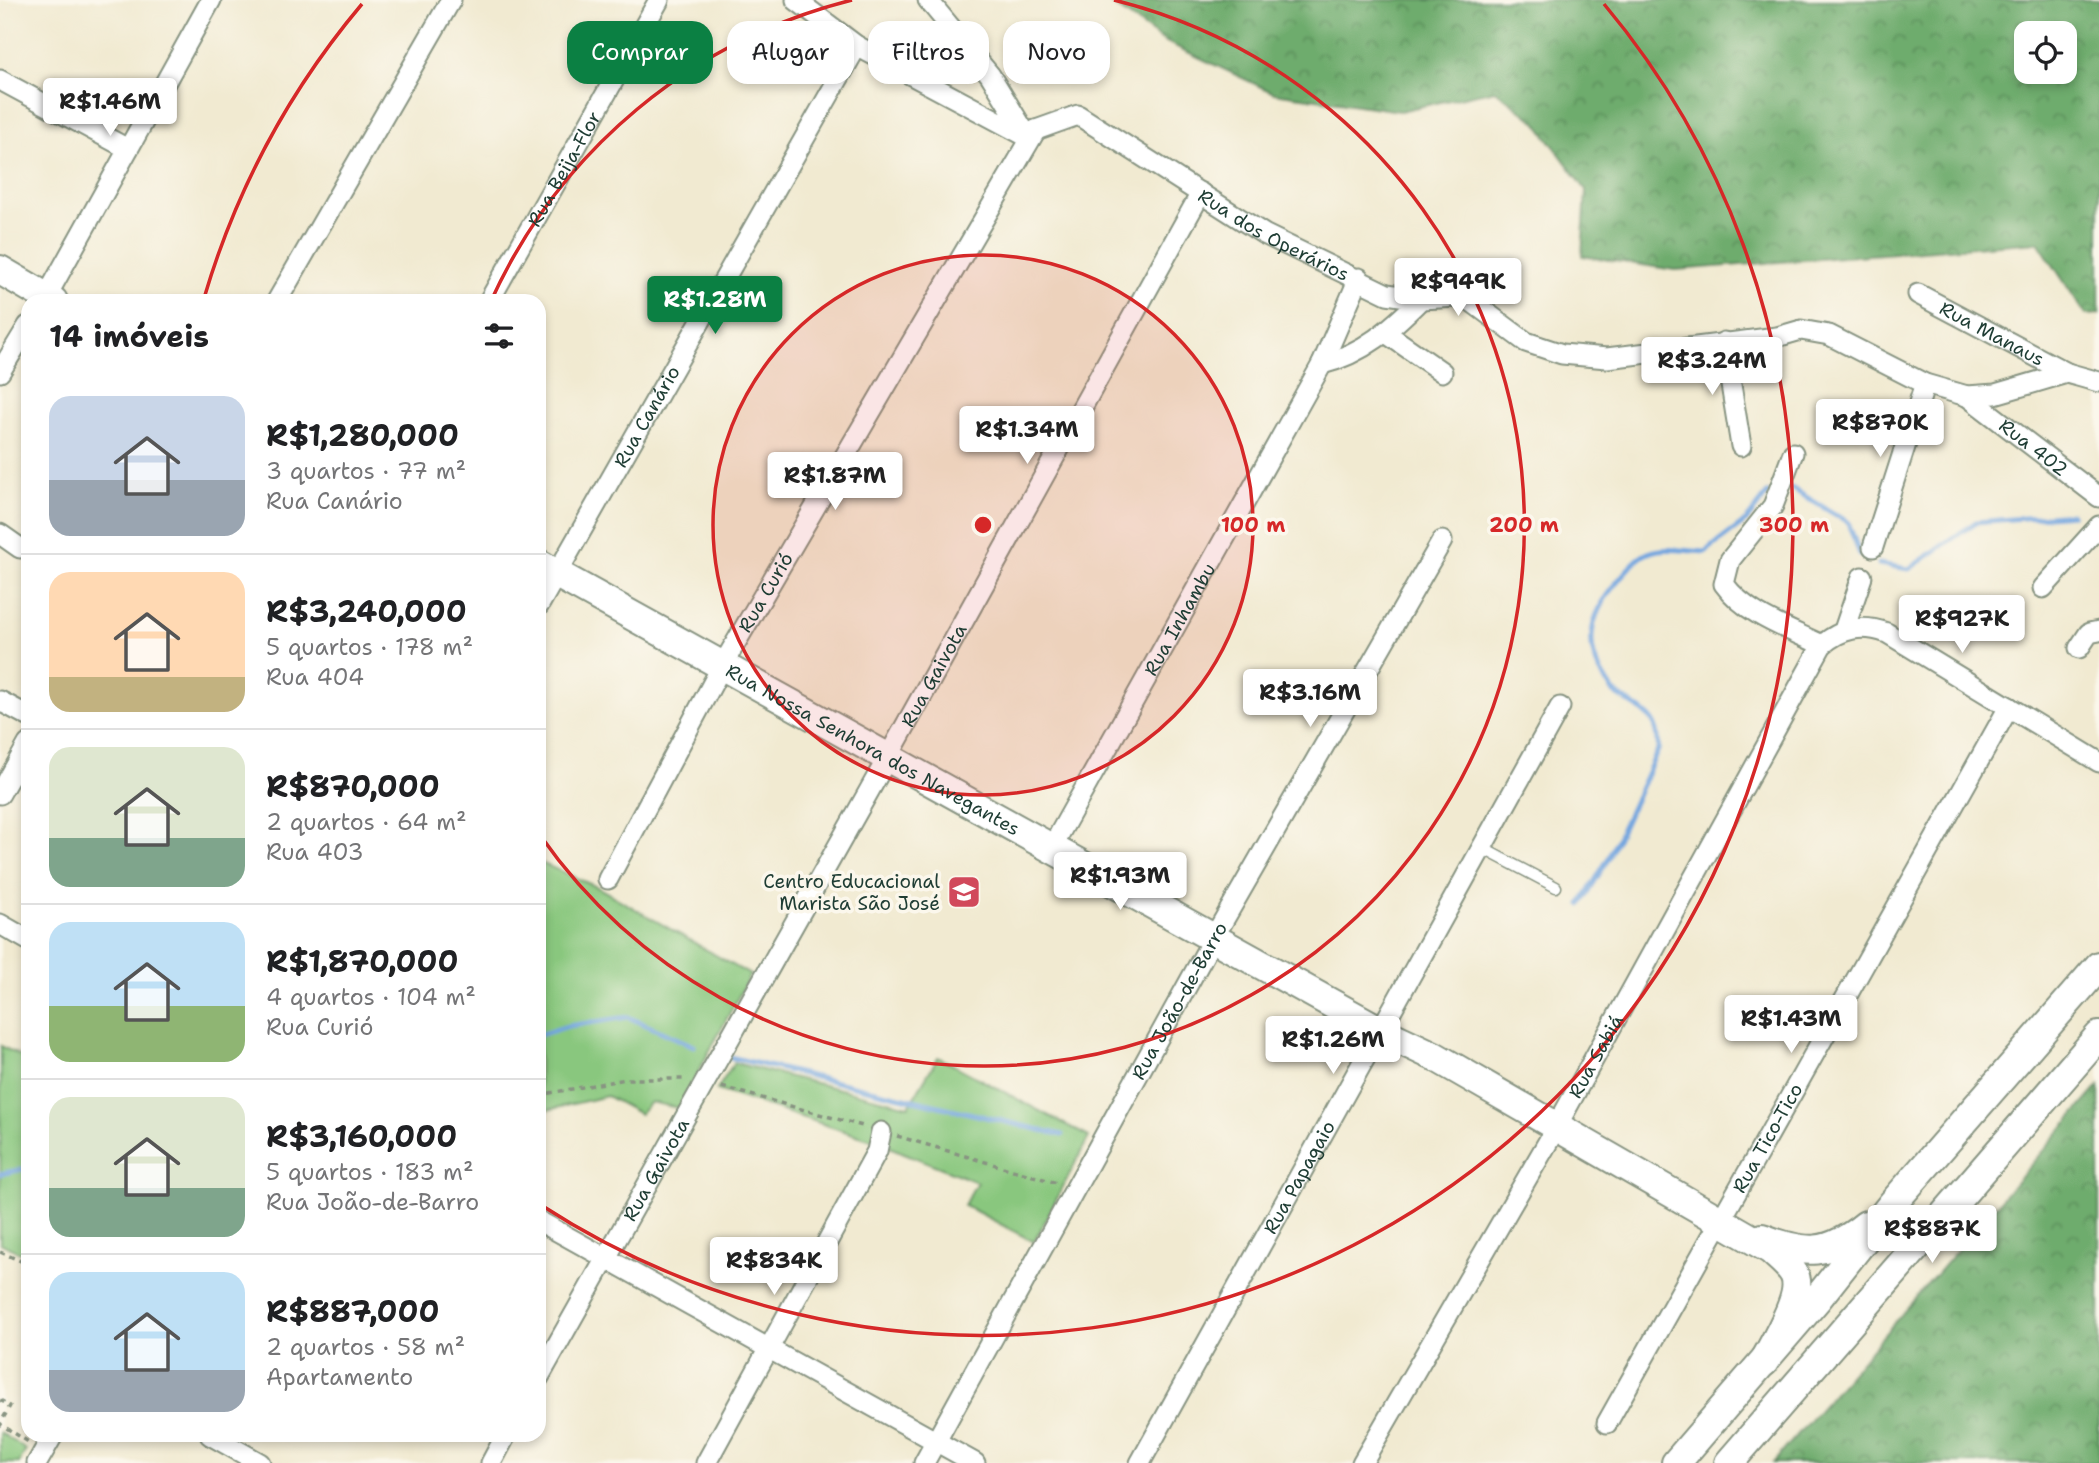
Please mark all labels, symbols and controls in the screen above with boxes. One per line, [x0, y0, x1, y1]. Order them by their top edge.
chip: Comprar [567, 21, 713, 84]
chip: Alugar [727, 21, 854, 84]
chip: Filtros [868, 21, 989, 84]
chip: Novo [1003, 21, 1110, 84]
map controls [2014, 21, 2077, 84]
button: locate [2014, 21, 2077, 84]
pin: R$1.46M [45, 78, 175, 138]
text: R$1.46M [59, 86, 161, 116]
street label: Rua Beija-Flor [522, 107, 607, 231]
street label: Rua dos Operários [1193, 183, 1353, 287]
pin: R$949K [1401, 258, 1515, 318]
text: R$949K [1410, 266, 1506, 296]
pin: R$1.28M [650, 276, 780, 336]
text: R$1.28M [663, 284, 767, 314]
street label: Rua Manaus [1935, 296, 2049, 372]
text: 14 imóveis [49, 316, 209, 357]
icon: filters [480, 317, 518, 355]
pin: R$3.24M [1647, 338, 1777, 397]
text: R$3.24M [1657, 345, 1767, 375]
street label: Rua Canário [608, 361, 686, 472]
pin: R$870K [1823, 400, 1937, 459]
pin: R$1.34M [962, 406, 1092, 466]
text: R$870K [1832, 407, 1928, 437]
street label: Rua 402 [1994, 413, 2073, 482]
text: R$1.34M [975, 414, 1079, 444]
text: R$1,280,000 [266, 415, 459, 456]
icon: home [105, 424, 189, 508]
pin: R$1.87M [770, 452, 900, 512]
text: 3 quartos · 77 m² [266, 456, 466, 486]
text: R$1.87M [784, 460, 886, 490]
text: Rua Canário [266, 486, 403, 516]
text: 100 m [1221, 511, 1285, 539]
text: 200 m [1489, 511, 1559, 539]
text: 300 m [1759, 511, 1829, 539]
centre of rings [971, 513, 995, 537]
street label: Rua Curió [732, 548, 799, 637]
street label: Rua Inhambu [1138, 559, 1221, 680]
text: R$3,240,000 [266, 591, 467, 632]
pin: R$927K [1905, 596, 2019, 655]
icon: home [105, 600, 189, 684]
text: R$927K [1915, 603, 2009, 633]
street label: Rua Gaivota [895, 619, 973, 732]
text: 5 quartos · 178 m² [266, 632, 473, 662]
street label: Rua Nossa Senhora dos Navegantes [721, 658, 1024, 841]
text: Rua 404 [266, 662, 364, 692]
pin: R$3.16M [1245, 670, 1375, 729]
text: R$3.16M [1259, 677, 1361, 707]
text: R$870,000 [266, 766, 440, 807]
icon: home [105, 775, 189, 859]
text: 2 quartos · 64 m² [266, 807, 467, 837]
text: Rua 403 [266, 837, 364, 867]
pin: R$1.93M [1055, 852, 1185, 912]
text: R$1.93M [1070, 860, 1170, 890]
place label: Centro Educacional Marista São José [763, 869, 940, 916]
school or university icon: Centro Educacional Marista São José [945, 873, 983, 911]
street label: Rua João-de-Barro [1126, 918, 1233, 1084]
text: R$1,870,000 [266, 941, 458, 982]
icon: home [105, 950, 189, 1034]
text: 4 quartos · 104 m² [266, 982, 476, 1012]
pin: R$1.43M [1726, 996, 1856, 1055]
text: R$1.43M [1740, 1003, 1842, 1033]
street label: Rua Sabiá [1563, 1010, 1629, 1103]
text: Rua Curió [266, 1012, 373, 1042]
pin: R$1.26M [1268, 1016, 1398, 1076]
text: R$1.26M [1281, 1024, 1385, 1054]
street label: Rua Tico-Tico [1727, 1079, 1808, 1197]
street label: Rua Gaivota [617, 1114, 695, 1226]
text: R$3,160,000 [266, 1116, 457, 1157]
street label: Rua Papagaio [1258, 1116, 1341, 1239]
icon: home [105, 1125, 189, 1209]
text: 5 quartos · 183 m² [266, 1157, 474, 1187]
text: Rua João-de-Barro [266, 1187, 479, 1217]
pin: R$887K [1875, 1206, 1989, 1265]
text: R$887K [1884, 1213, 1980, 1243]
pin: R$834K [717, 1238, 831, 1297]
text: R$834K [726, 1245, 822, 1275]
text: R$887,000 [266, 1291, 439, 1332]
icon: home [105, 1300, 189, 1384]
text: 2 quartos · 58 m² [266, 1332, 465, 1362]
text: Apartamento [266, 1362, 413, 1392]

